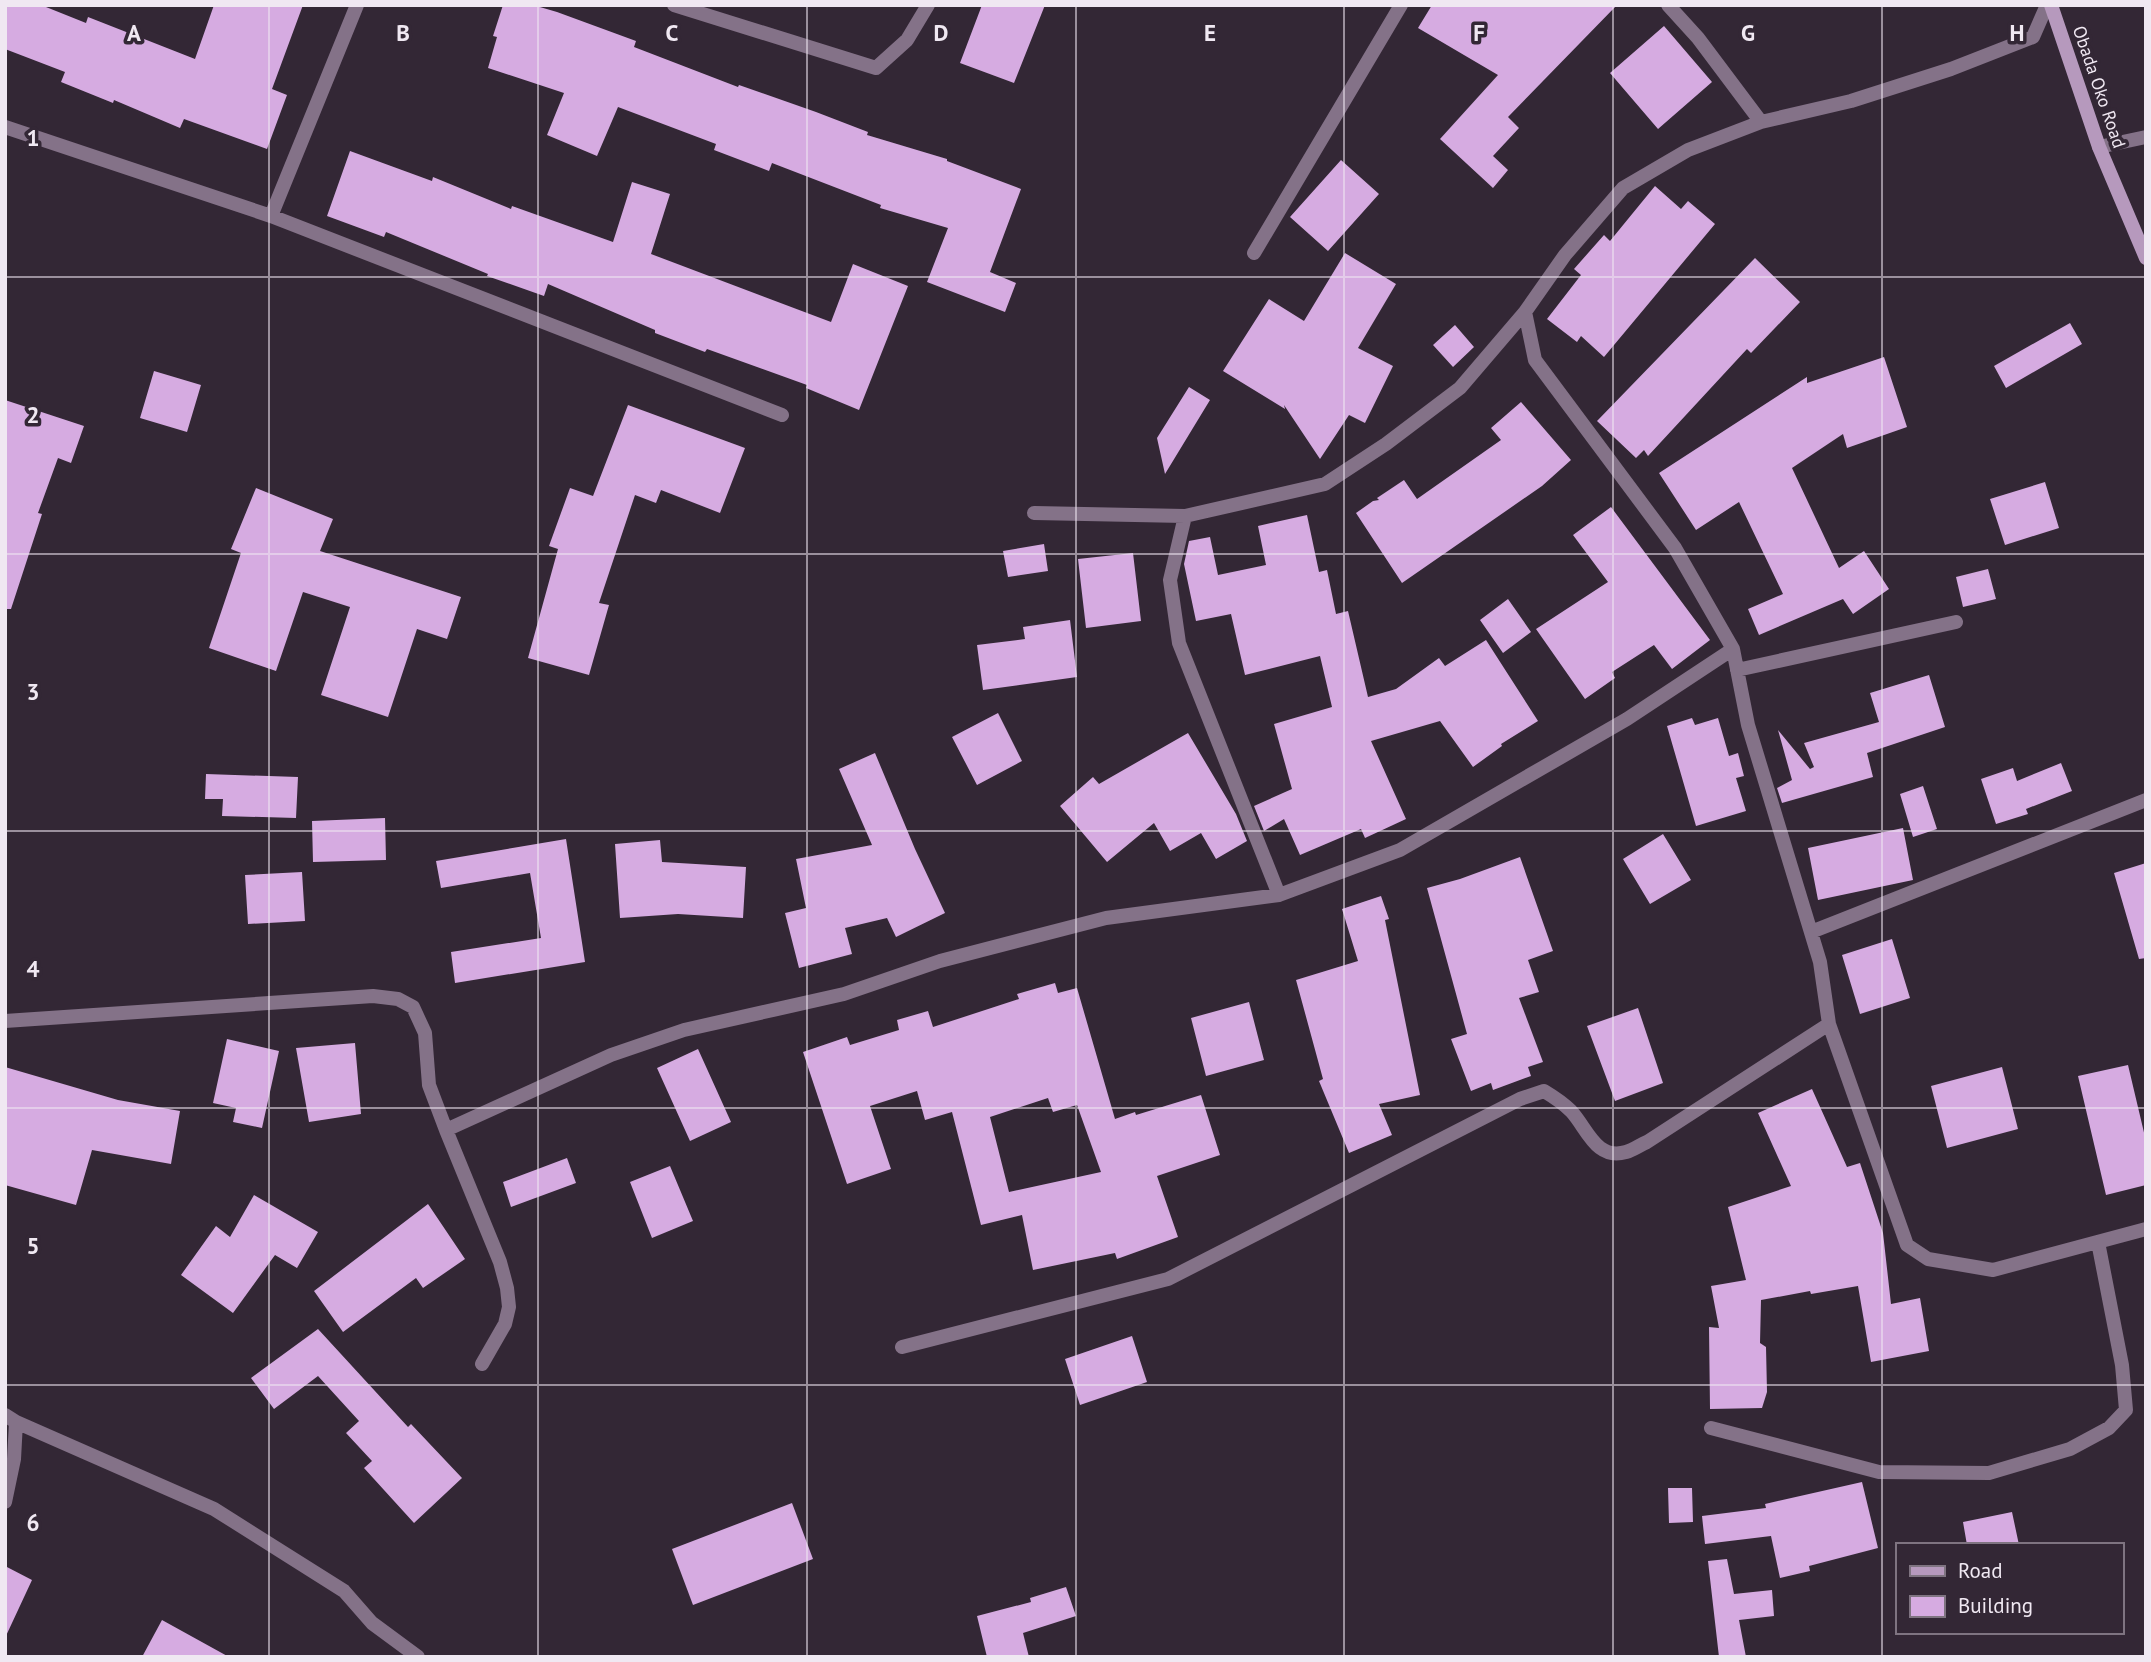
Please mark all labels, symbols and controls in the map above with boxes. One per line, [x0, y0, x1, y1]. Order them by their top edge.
text: A [127, 18, 141, 47]
text: B [396, 18, 410, 47]
text: C [666, 18, 679, 47]
text: D [934, 18, 948, 47]
text: E [1204, 18, 1216, 47]
text: F [1473, 18, 1485, 47]
text: G [1741, 18, 1755, 47]
text: H [2010, 18, 2024, 47]
street label: Obada Oko Road [2068, 23, 2131, 151]
text: 1 [26, 123, 40, 152]
text: 2 [26, 400, 40, 429]
text: 3 [26, 677, 40, 706]
text: 4 [26, 954, 40, 983]
text: 5 [26, 1231, 40, 1260]
text: 6 [26, 1508, 40, 1537]
legend [1896, 1543, 2123, 1634]
text: Road [1958, 1557, 2002, 1584]
text: Building [1958, 1592, 2033, 1619]

